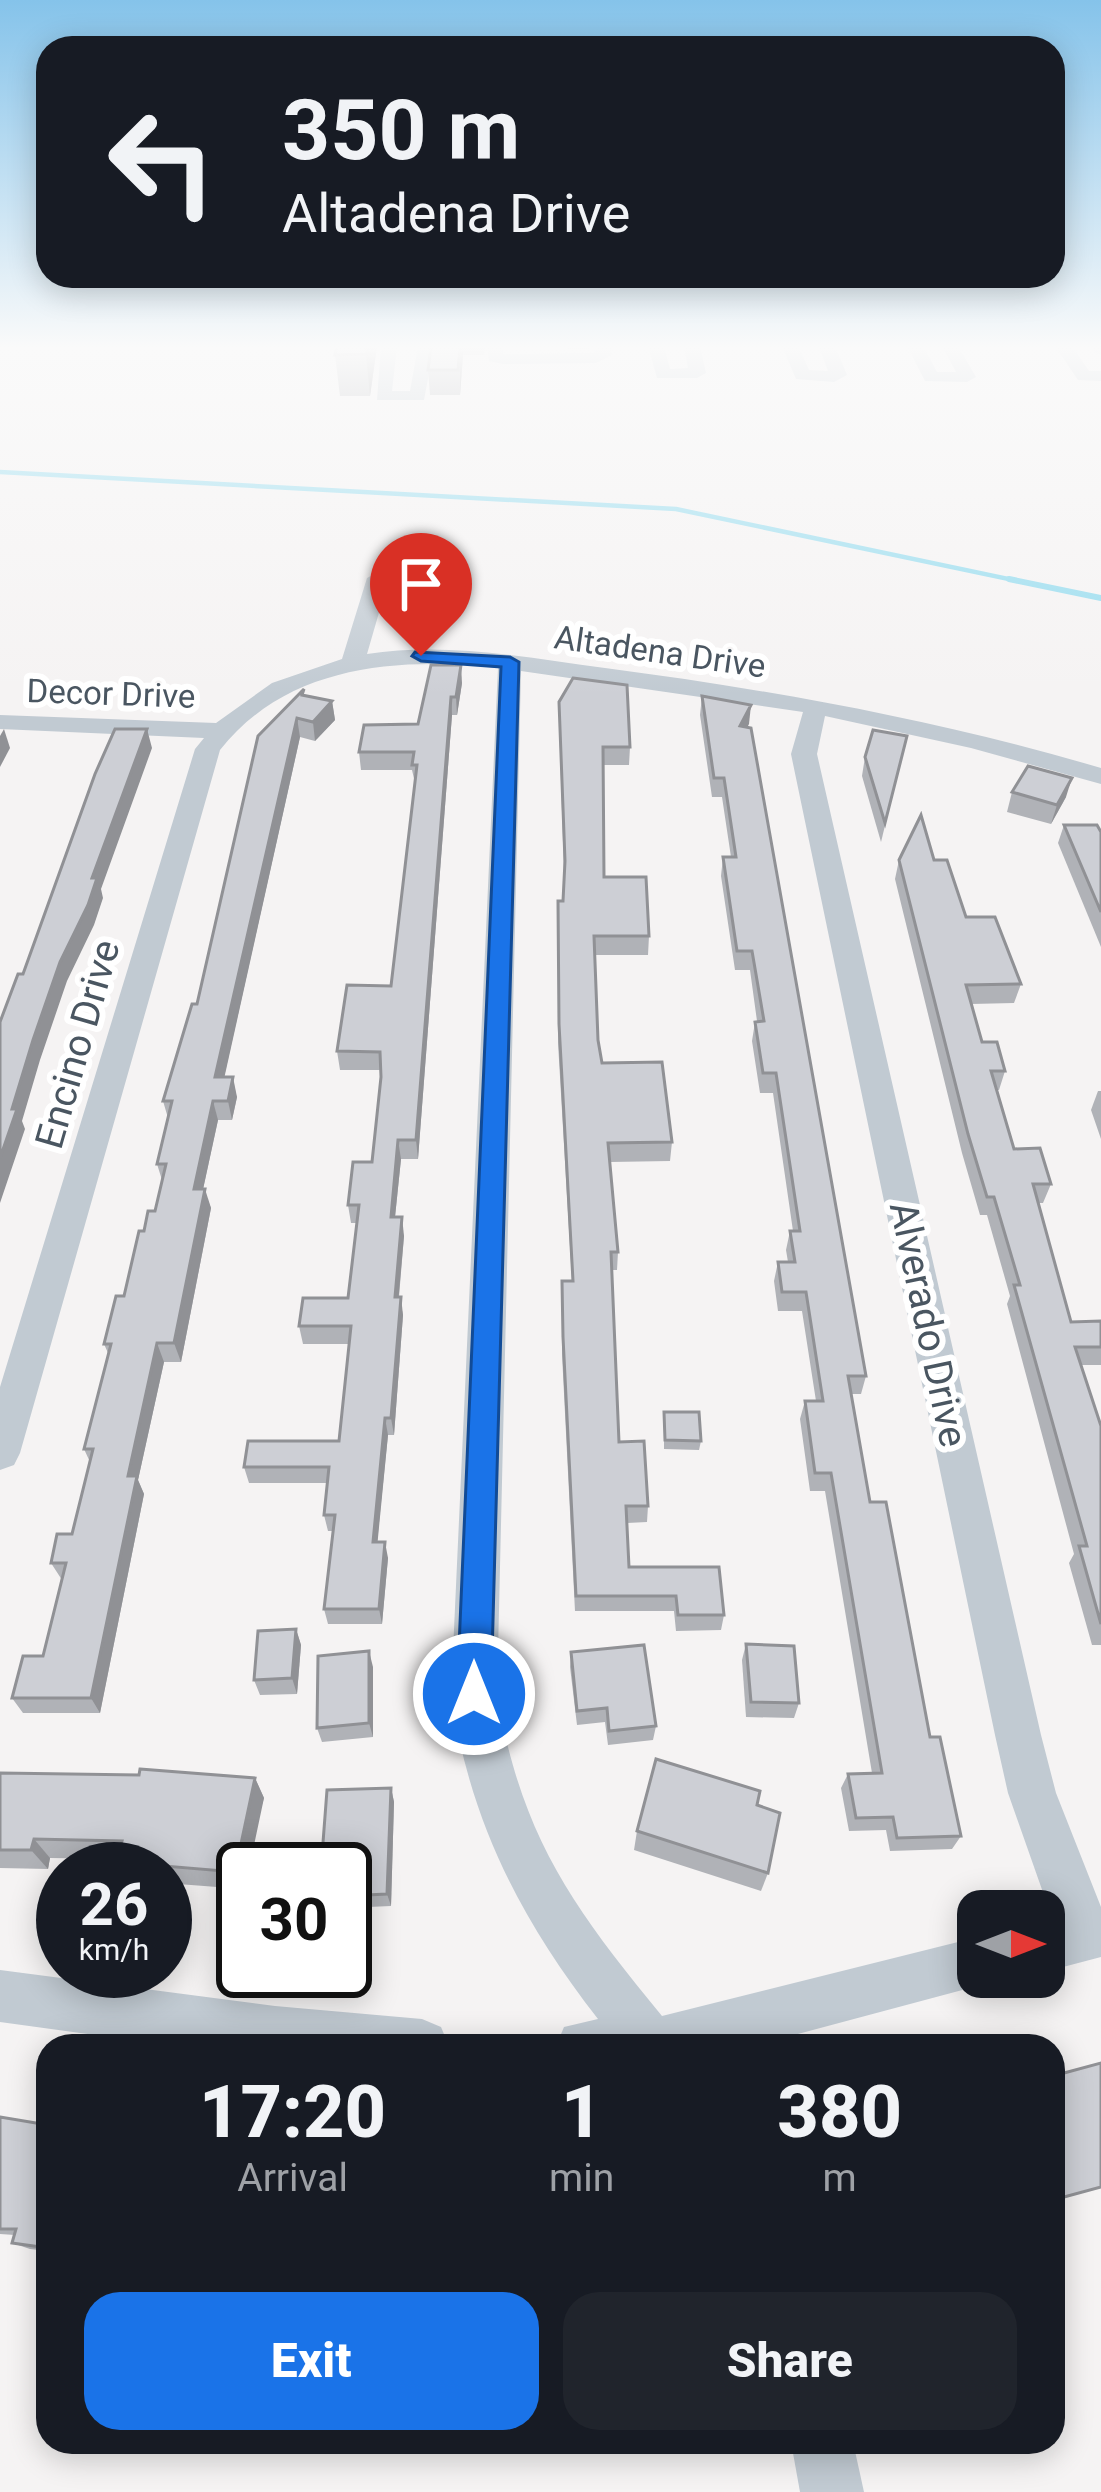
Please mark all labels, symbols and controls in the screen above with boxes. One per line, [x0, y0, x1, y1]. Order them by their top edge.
text: 350 m [282, 81, 520, 180]
icon: left [84, 84, 240, 240]
text: Altadena Drive [282, 182, 630, 245]
pin [370, 533, 472, 656]
icon: arrive [388, 551, 454, 617]
street label: Altadena Drive [552, 617, 768, 686]
street label: Decor Drive [26, 671, 196, 716]
street label: Encino Drive [26, 935, 130, 1154]
street label: Alverado Drive [880, 1197, 976, 1451]
position arrow [411, 1631, 537, 1757]
speed limit sign: 30 [216, 1842, 372, 1998]
text: 26 [80, 1869, 148, 1940]
north arrow [957, 1890, 1065, 1998]
map controls [957, 1890, 1065, 1998]
text: km/h [79, 1932, 149, 1967]
text: 17:20 [199, 2070, 386, 2155]
text: 1 [561, 2070, 602, 2155]
text: 380 [777, 2070, 902, 2155]
text: Arrival [237, 2155, 348, 2201]
text: min [549, 2155, 614, 2201]
text: m [823, 2155, 857, 2201]
button: Exit [84, 2292, 539, 2430]
button: Share [563, 2292, 1017, 2430]

